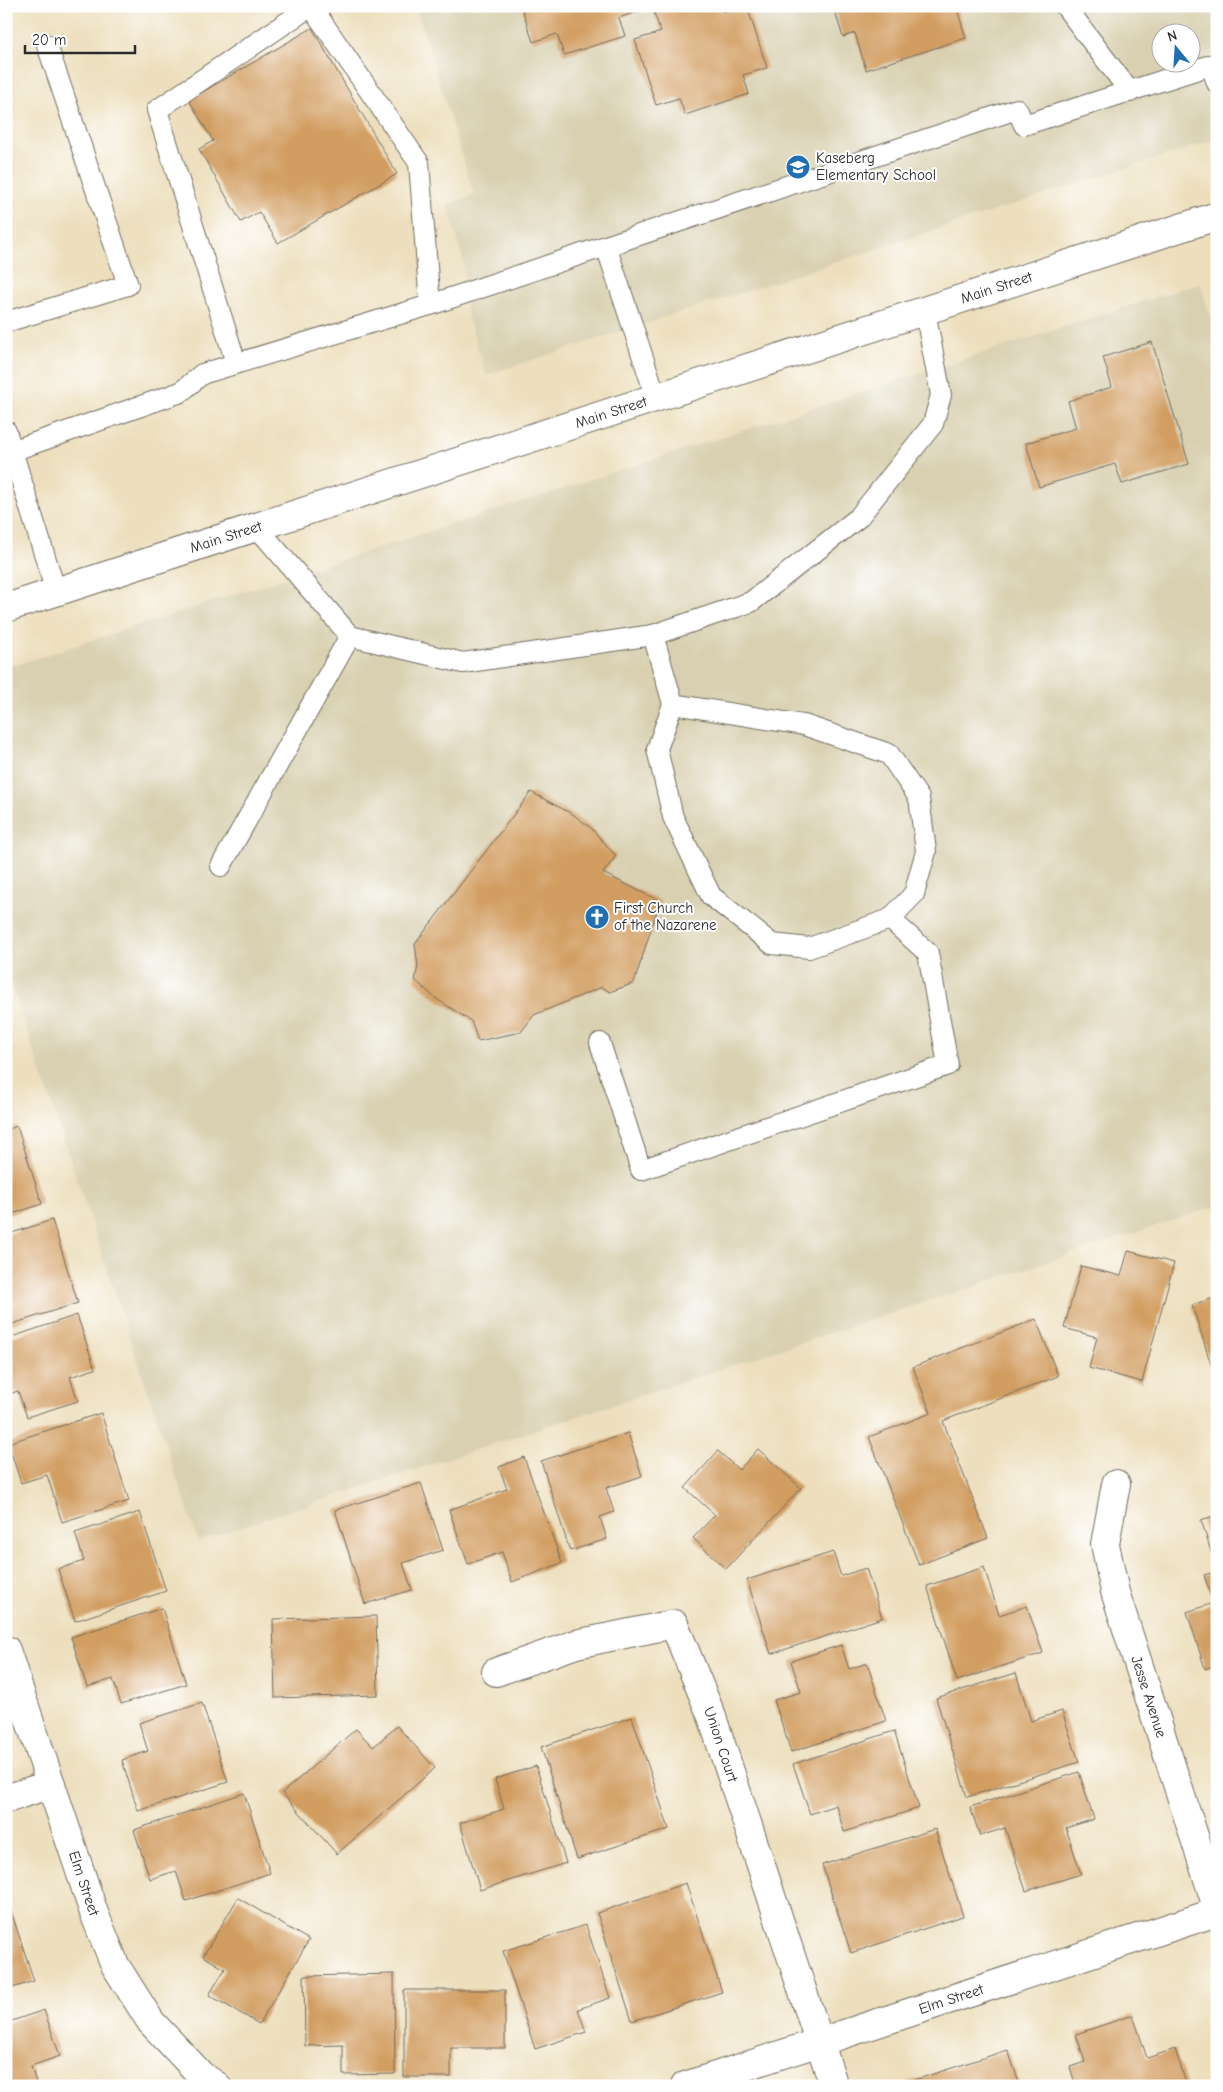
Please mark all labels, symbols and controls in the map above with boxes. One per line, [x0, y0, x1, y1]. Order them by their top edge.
scale bar [25, 22, 135, 54]
north arrow [1150, 22, 1200, 72]
text: N [1165, 27, 1179, 46]
text: 20 m [32, 31, 66, 49]
place label: Kaseberg Elementary School [816, 149, 936, 184]
school or university icon: Kaseberg Elementary School [785, 154, 811, 180]
street label: Main Street [958, 267, 1035, 307]
street label: Main Street [573, 392, 650, 432]
street label: Main Street [188, 517, 265, 557]
place label: First Church of the Nazarene [614, 899, 717, 934]
church icon: First Church of the Nazarene [584, 904, 610, 930]
street label: Jesse Avenue [1127, 1653, 1171, 1740]
street label: Union Court [700, 1704, 742, 1785]
street label: Elm Street [65, 1848, 103, 1919]
street label: Elm Street [916, 1980, 987, 2018]

